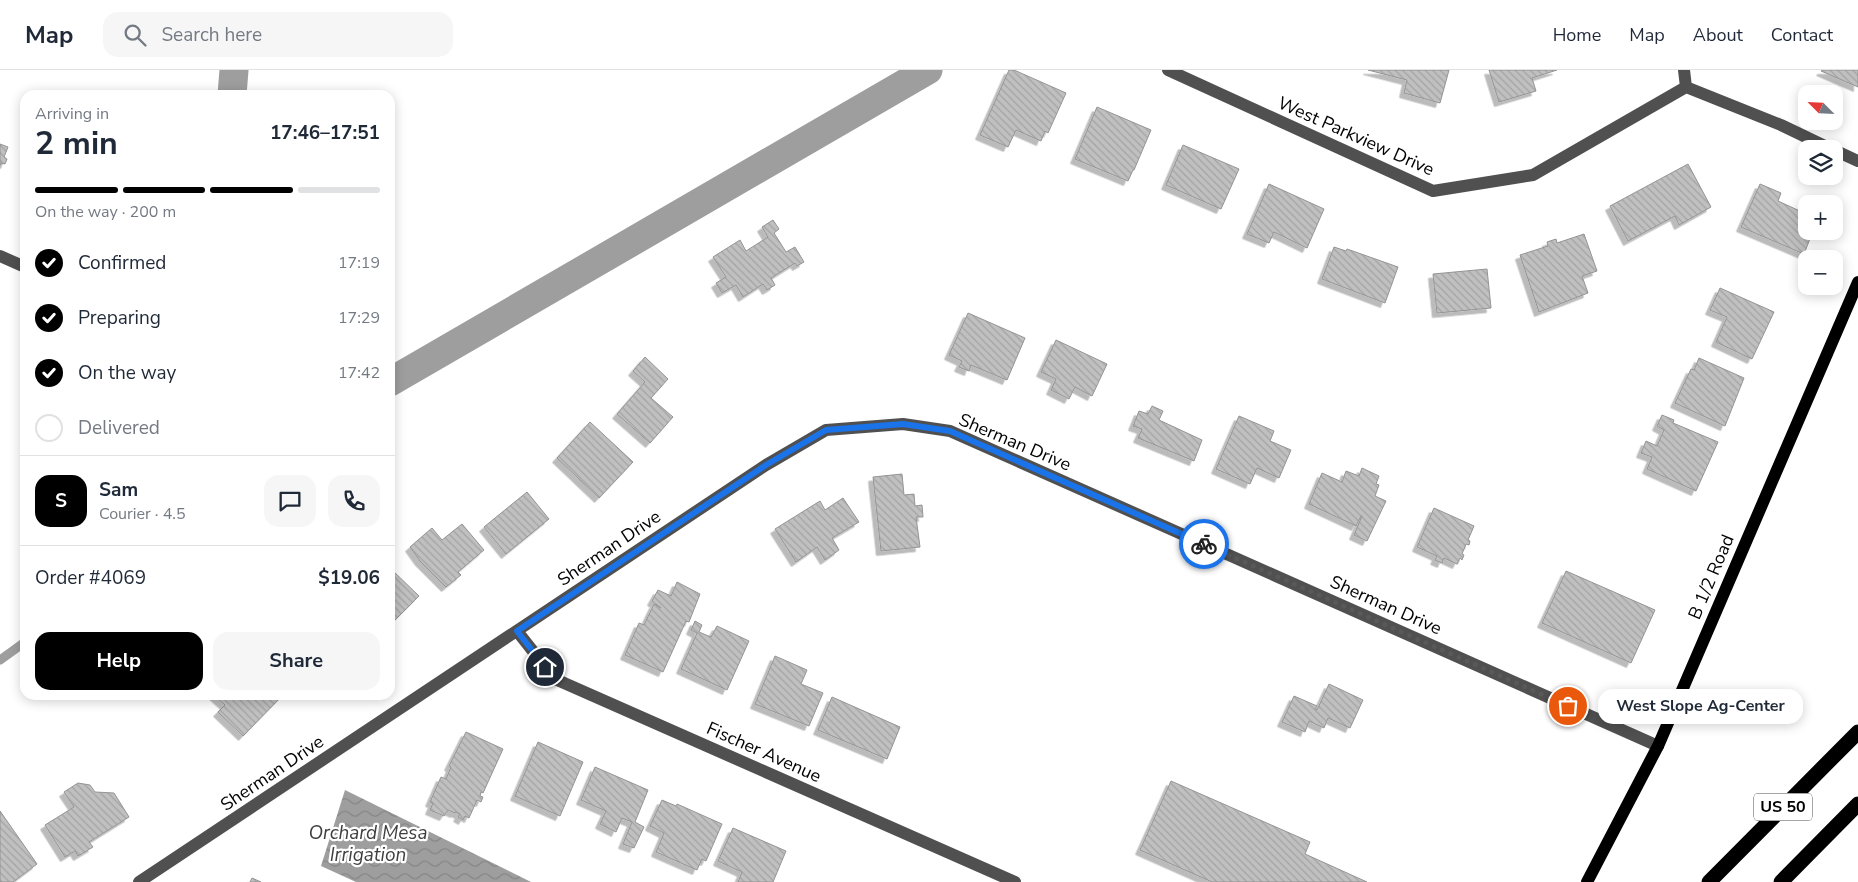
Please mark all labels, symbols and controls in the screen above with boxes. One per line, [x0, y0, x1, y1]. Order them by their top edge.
search box [103, 12, 453, 57]
text: Map [25, 19, 73, 51]
icon: search [121, 21, 149, 49]
text: Search here [161, 22, 262, 48]
text: Home [1553, 23, 1601, 47]
text: Map [1629, 23, 1665, 47]
text: About [1693, 23, 1743, 47]
text: Contact [1771, 23, 1833, 47]
north arrow [1798, 85, 1842, 130]
map controls [1798, 85, 1843, 295]
street label: West Parkview Drive [1274, 91, 1438, 181]
text: Arriving in [35, 103, 109, 125]
text: 17:46–17:51 [270, 120, 380, 146]
text: 2 min [35, 122, 118, 165]
button: layers [1798, 140, 1843, 185]
button: + [1798, 195, 1843, 240]
text: On the way · 200 m [35, 201, 176, 223]
icon: check [35, 249, 63, 277]
text: Confirmed [78, 250, 166, 276]
button: − [1798, 250, 1843, 295]
text: 17:19 [338, 252, 380, 274]
icon: check [35, 304, 63, 332]
text: Preparing [78, 305, 161, 331]
text: 17:29 [338, 307, 380, 329]
icon: check [35, 359, 63, 387]
text: On the way [78, 360, 176, 386]
text: 17:42 [338, 362, 380, 384]
street label: Sherman Drive [955, 408, 1075, 476]
text: Delivered [78, 415, 160, 441]
button: chat [264, 475, 316, 527]
button: phone [328, 475, 380, 527]
text: Sam [99, 477, 138, 503]
text: S [55, 488, 67, 514]
text: Courier · 4.5 [99, 503, 185, 525]
street label: Sherman Drive [553, 505, 665, 591]
courier [1179, 519, 1229, 569]
icon: bike [1190, 530, 1218, 558]
street label: B 1/2 Road [1682, 531, 1740, 623]
text: Order #4069 [35, 565, 146, 591]
text: $19.06 [318, 565, 380, 591]
street label: Sherman Drive [1326, 570, 1446, 640]
button: Help [35, 632, 203, 690]
button: Share [213, 632, 380, 690]
pin [524, 646, 566, 688]
icon: home [531, 653, 559, 681]
pin [1547, 685, 1589, 727]
callout: West Slope Ag-Center [1598, 688, 1803, 724]
icon: bag [1554, 692, 1582, 720]
text: West Slope Ag-Center [1616, 695, 1785, 717]
street label: Fischer Avenue [703, 716, 825, 788]
street label: Sherman Drive [216, 730, 328, 816]
road number: US 50 [1754, 794, 1812, 820]
water label: Orchard Mesa Irrigation [308, 820, 428, 868]

